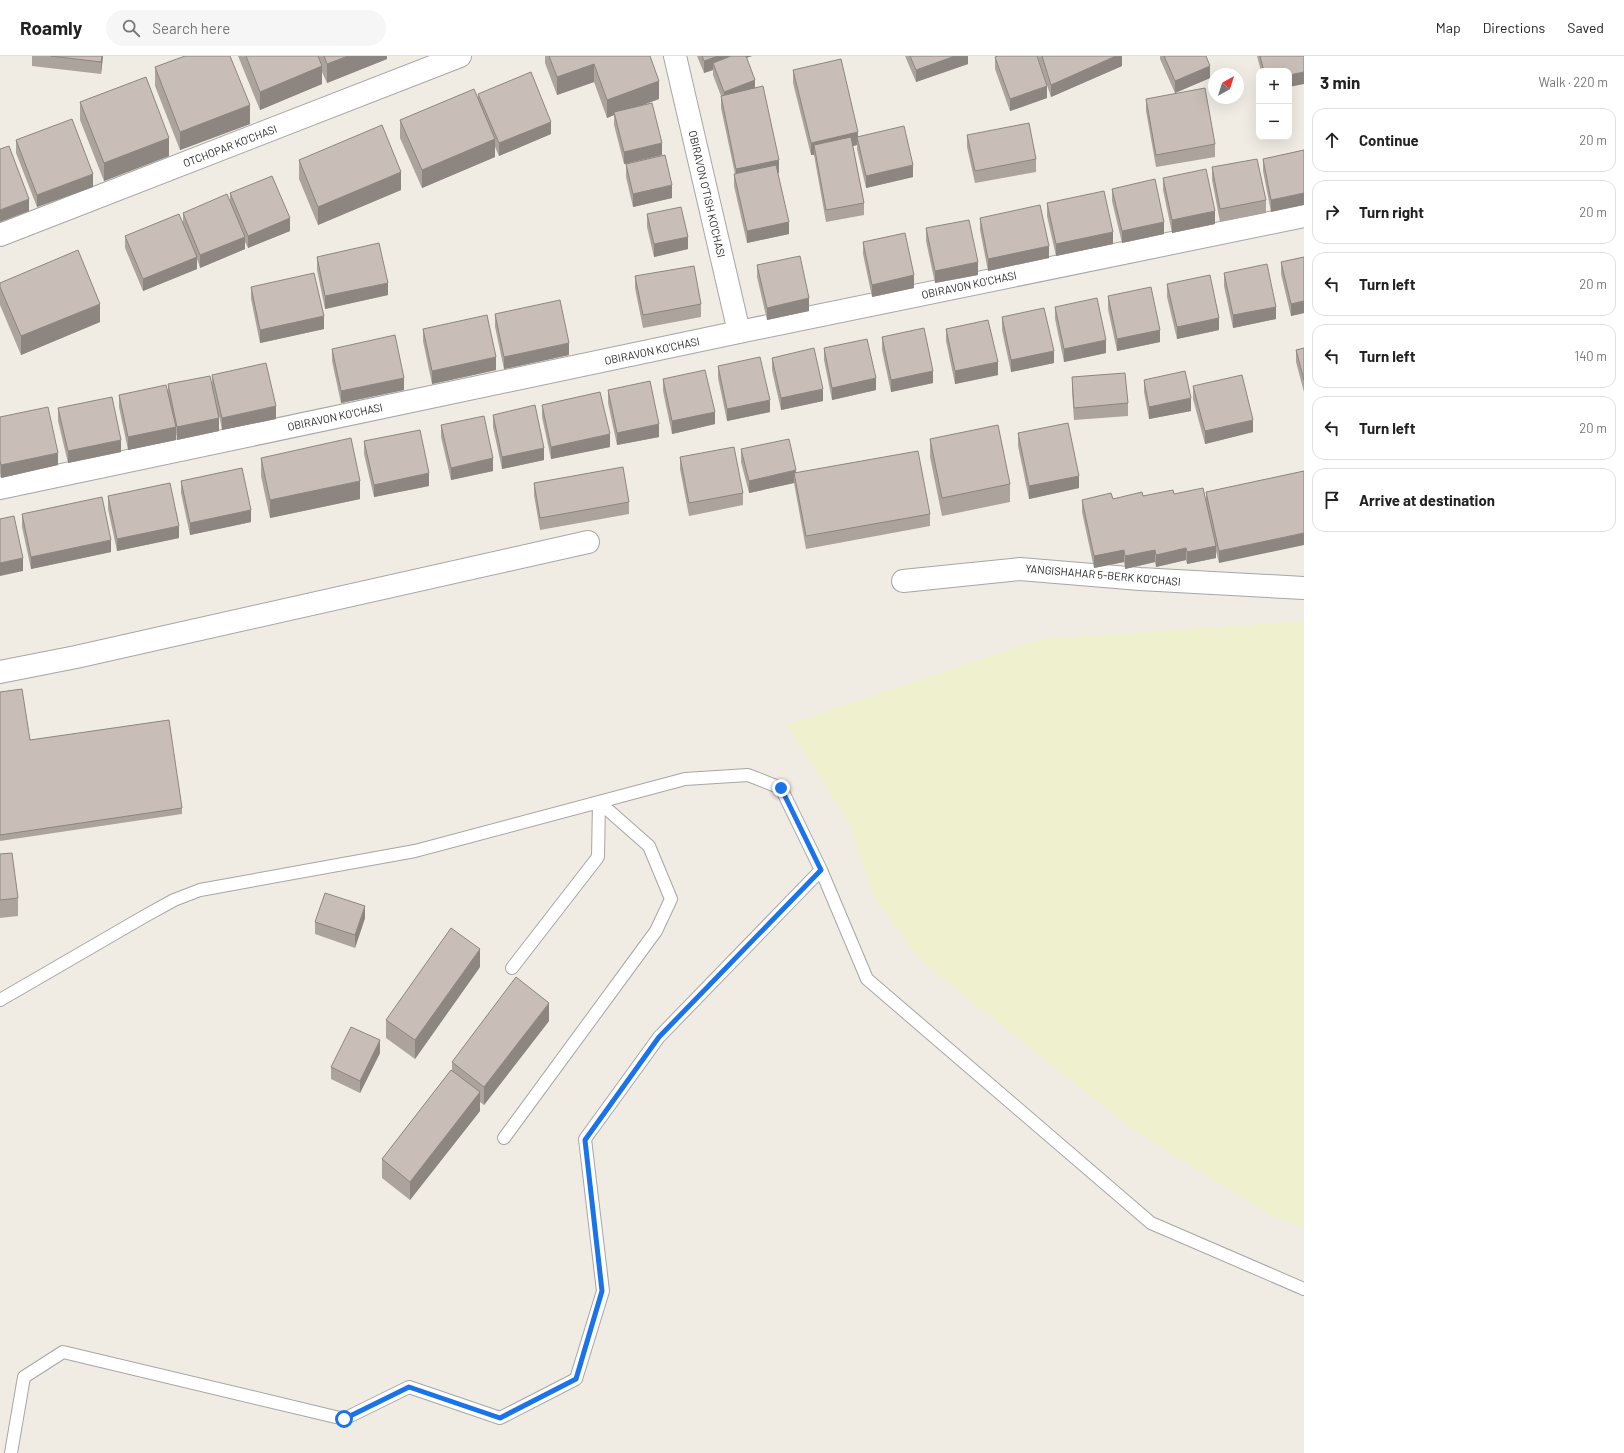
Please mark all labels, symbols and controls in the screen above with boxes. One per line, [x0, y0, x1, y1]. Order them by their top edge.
search box [106, 10, 386, 46]
text: Roamly [20, 16, 82, 39]
icon: search [120, 17, 142, 39]
text: Search here [152, 19, 230, 37]
text: Map [1436, 19, 1461, 36]
text: Directions [1483, 19, 1545, 36]
text: Saved [1567, 19, 1604, 36]
north arrow [1208, 68, 1244, 104]
map controls [1256, 68, 1292, 140]
button: + [1256, 68, 1292, 104]
text: 3 min [1320, 72, 1360, 92]
text: Walk · 220 m [1538, 74, 1608, 90]
button: − [1256, 104, 1292, 140]
street label: OTCHOPAR KO'CHASI [181, 122, 279, 169]
street label: OBIRAVON O'TISH KO'CHASI [687, 129, 728, 259]
icon: ahead [1321, 129, 1343, 151]
text: Continue [1359, 131, 1419, 149]
text: 20 m [1579, 132, 1607, 148]
icon: right [1321, 201, 1343, 223]
text: Turn right [1359, 203, 1424, 221]
text: 20 m [1579, 204, 1607, 220]
street label: OBIRAVON KO'CHASI [920, 268, 1018, 301]
icon: left [1321, 273, 1343, 295]
text: Turn left [1359, 275, 1415, 293]
text: 20 m [1579, 276, 1607, 292]
street label: OBIRAVON KO'CHASI [603, 334, 701, 367]
icon: left [1321, 345, 1343, 367]
text: Turn left [1359, 347, 1415, 365]
text: 140 m [1575, 348, 1607, 364]
street label: OBIRAVON KO'CHASI [286, 400, 384, 433]
icon: left [1321, 417, 1343, 439]
text: Turn left [1359, 419, 1415, 437]
text: 20 m [1579, 420, 1607, 436]
icon: arrive [1321, 489, 1343, 511]
text: Arrive at destination [1359, 491, 1495, 509]
street label: YANGISHAHAR 5-BERK KO'CHASI [1025, 561, 1181, 588]
route end [772, 779, 790, 797]
route start [335, 1410, 353, 1428]

